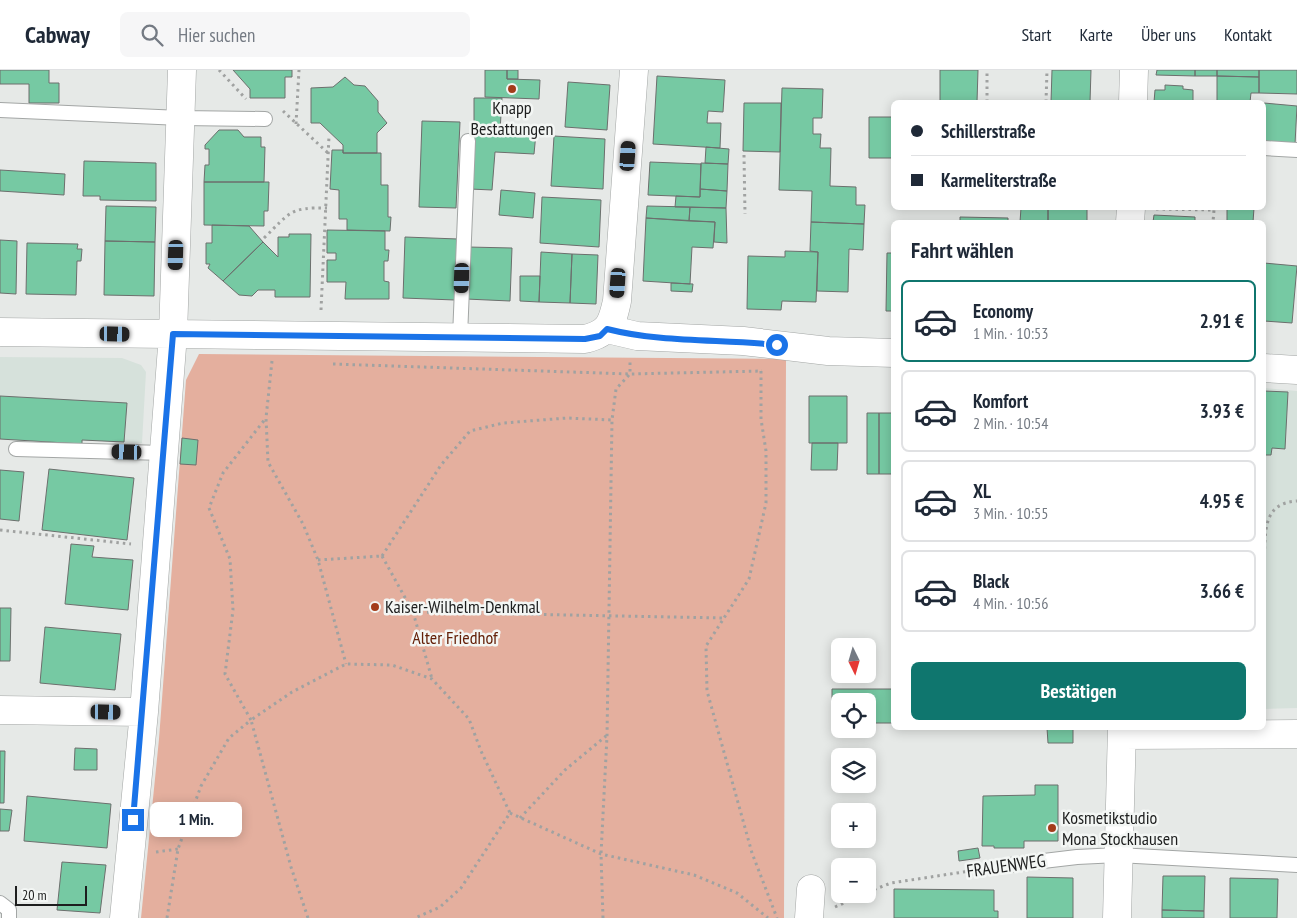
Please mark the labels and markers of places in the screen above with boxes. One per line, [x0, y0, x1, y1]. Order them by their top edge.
marker: Knapp Bestattungen [506, 83, 518, 95]
place label: Knapp Bestattungen [471, 96, 553, 140]
place label: Kaiser-Wilhelm-Denkmal [385, 595, 541, 618]
marker: Kaiser-Wilhelm-Denkmal [369, 601, 381, 613]
place label: Kosmetikstudio Mona Stockhausen [1062, 806, 1178, 850]
marker: Kosmetikstudio Mona Stockhausen [1046, 822, 1058, 834]

